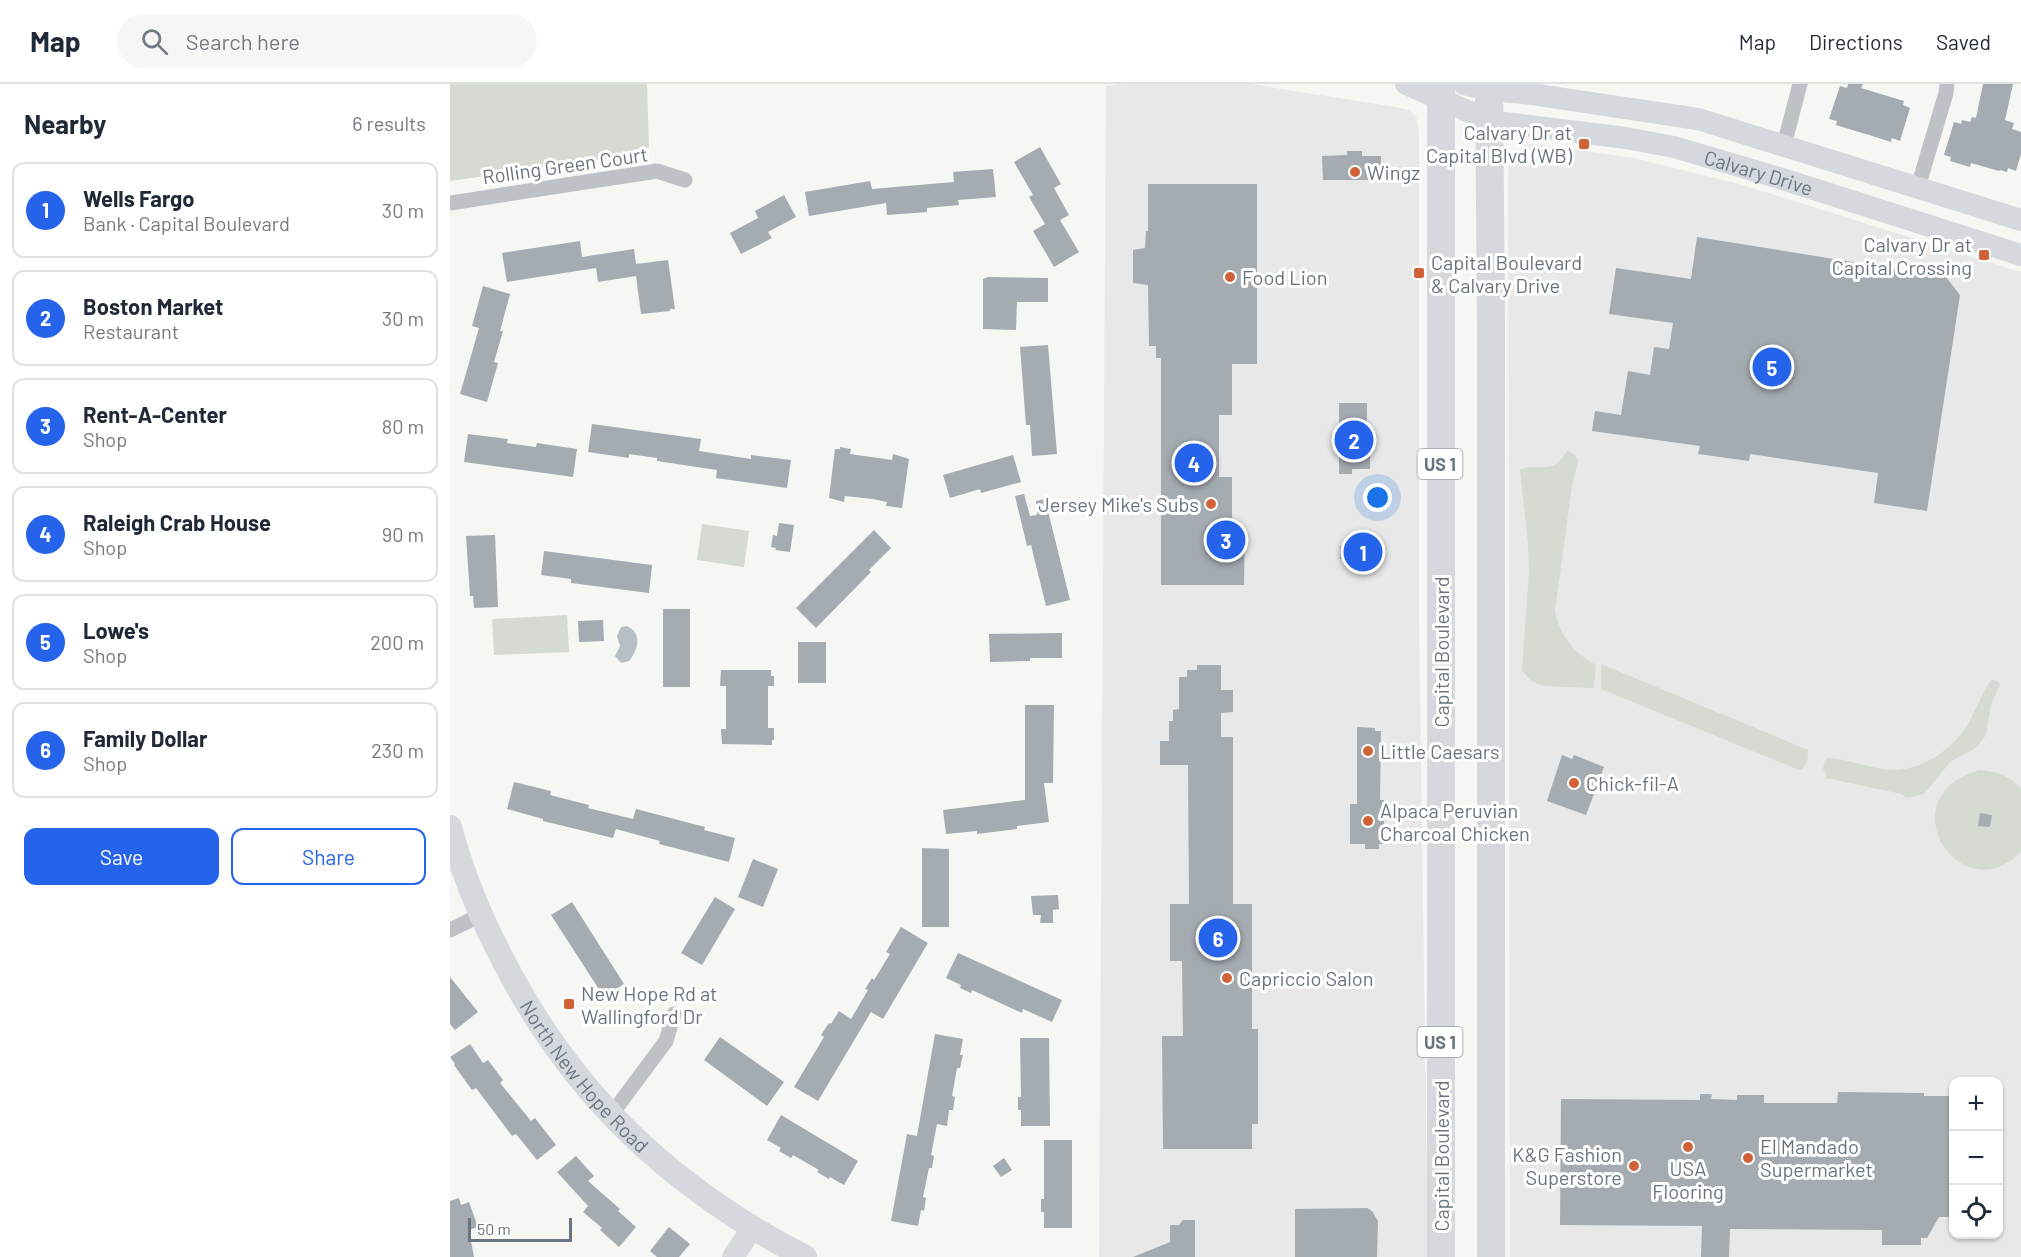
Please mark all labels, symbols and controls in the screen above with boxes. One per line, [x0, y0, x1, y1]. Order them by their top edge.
search box [117, 14, 537, 68]
text: Map [30, 24, 81, 58]
icon: search [138, 25, 171, 58]
text: Search here [186, 28, 300, 54]
text: Map [1739, 29, 1776, 54]
text: Directions [1809, 29, 1903, 54]
text: Saved [1936, 29, 1991, 54]
text: Nearby [24, 108, 106, 139]
text: 6 results [352, 111, 426, 135]
place label: Calvary Dr at Capital Blvd (WB) [1426, 120, 1573, 167]
marker: Calvary Dr at Capital Blvd (WB) [1577, 137, 1591, 151]
street label: Rolling Green Court [481, 141, 649, 189]
street label: Calvary Drive [1702, 145, 1816, 200]
place label: Wingz [1367, 160, 1420, 184]
marker: Wingz [1348, 165, 1362, 179]
text: Wells Fargo [83, 185, 194, 211]
text: 1 [42, 198, 49, 222]
text: 30 m [382, 198, 424, 222]
text: Bank · Capital Boulevard [83, 211, 290, 235]
place label: Calvary Dr at Capital Crossing [1832, 232, 1972, 279]
marker: Calvary Dr at Capital Crossing [1977, 248, 1991, 262]
place label: Capital Boulevard & Calvary Drive [1431, 250, 1582, 297]
place label: Food Lion [1242, 265, 1327, 289]
marker: Capital Boulevard & Calvary Drive [1412, 266, 1426, 280]
marker: Food Lion [1223, 270, 1237, 284]
text: Boston Market [83, 293, 223, 319]
text: 2 [40, 306, 51, 330]
text: 30 m [382, 306, 424, 330]
text: Restaurant [83, 319, 179, 343]
pin: 5 [1752, 344, 1792, 390]
text: Rent-A-Center [83, 401, 227, 427]
text: 3 [40, 414, 51, 438]
text: 80 m [382, 414, 424, 438]
pin: 2 [1334, 418, 1374, 462]
text: Shop [83, 427, 127, 451]
pin: 4 [1174, 440, 1214, 485]
road number: US 1 [1418, 449, 1462, 479]
your location [1363, 483, 1392, 512]
place label: Jersey Mike's Subs [1038, 492, 1199, 516]
marker: Jersey Mike's Subs [1204, 497, 1218, 511]
text: Raleigh Crab House [83, 509, 271, 535]
pin: 3 [1206, 518, 1246, 562]
text: 4 [39, 522, 52, 546]
text: 90 m [382, 522, 424, 546]
pin: 1 [1344, 530, 1382, 574]
text: Shop [83, 535, 127, 559]
street label: Capital Boulevard [1429, 576, 1453, 728]
text: Lowe's [83, 617, 149, 643]
text: 5 [40, 630, 51, 654]
text: 200 m [370, 630, 424, 654]
text: Shop [83, 643, 127, 667]
text: Family Dollar [83, 725, 207, 751]
text: 6 [40, 738, 51, 762]
text: 230 m [371, 738, 424, 762]
place label: Little Caesars [1380, 739, 1500, 763]
marker: Little Caesars [1361, 744, 1375, 758]
text: Shop [83, 751, 127, 775]
place label: Chick-fil-A [1586, 771, 1679, 795]
marker: Chick-fil-A [1567, 776, 1581, 790]
place label: Alpaca Peruvian Charcoal Chicken [1380, 798, 1530, 845]
marker: Alpaca Peruvian Charcoal Chicken [1361, 814, 1375, 828]
button: Save [24, 828, 219, 885]
button: Share [231, 828, 426, 885]
pin: 6 [1198, 916, 1238, 960]
place label: Capriccio Salon [1239, 966, 1374, 990]
marker: Capriccio Salon [1220, 971, 1234, 985]
place label: New Hope Rd at Wallingford Dr [581, 981, 717, 1028]
street label: North New Hope Road [516, 995, 654, 1157]
marker: New Hope Rd at Wallingford Dr [562, 997, 576, 1011]
road number: US 1 [1418, 1027, 1462, 1057]
map controls [1949, 1077, 2003, 1239]
button: + [1949, 1077, 2003, 1131]
street label: Capital Boulevard [1429, 1080, 1453, 1232]
button: − [1949, 1131, 2003, 1185]
place label: El Mandado Supermarket [1760, 1134, 1873, 1181]
marker: USA Flooring [1681, 1140, 1695, 1154]
place label: K&G Fashion Superstore [1512, 1142, 1622, 1189]
marker: El Mandado Supermarket [1741, 1151, 1755, 1165]
place label: USA Flooring [1652, 1156, 1724, 1203]
marker: K&G Fashion Superstore [1627, 1159, 1641, 1173]
button: locate [1949, 1185, 2003, 1239]
scale bar [468, 1215, 572, 1242]
text: 50 m [477, 1219, 511, 1238]

